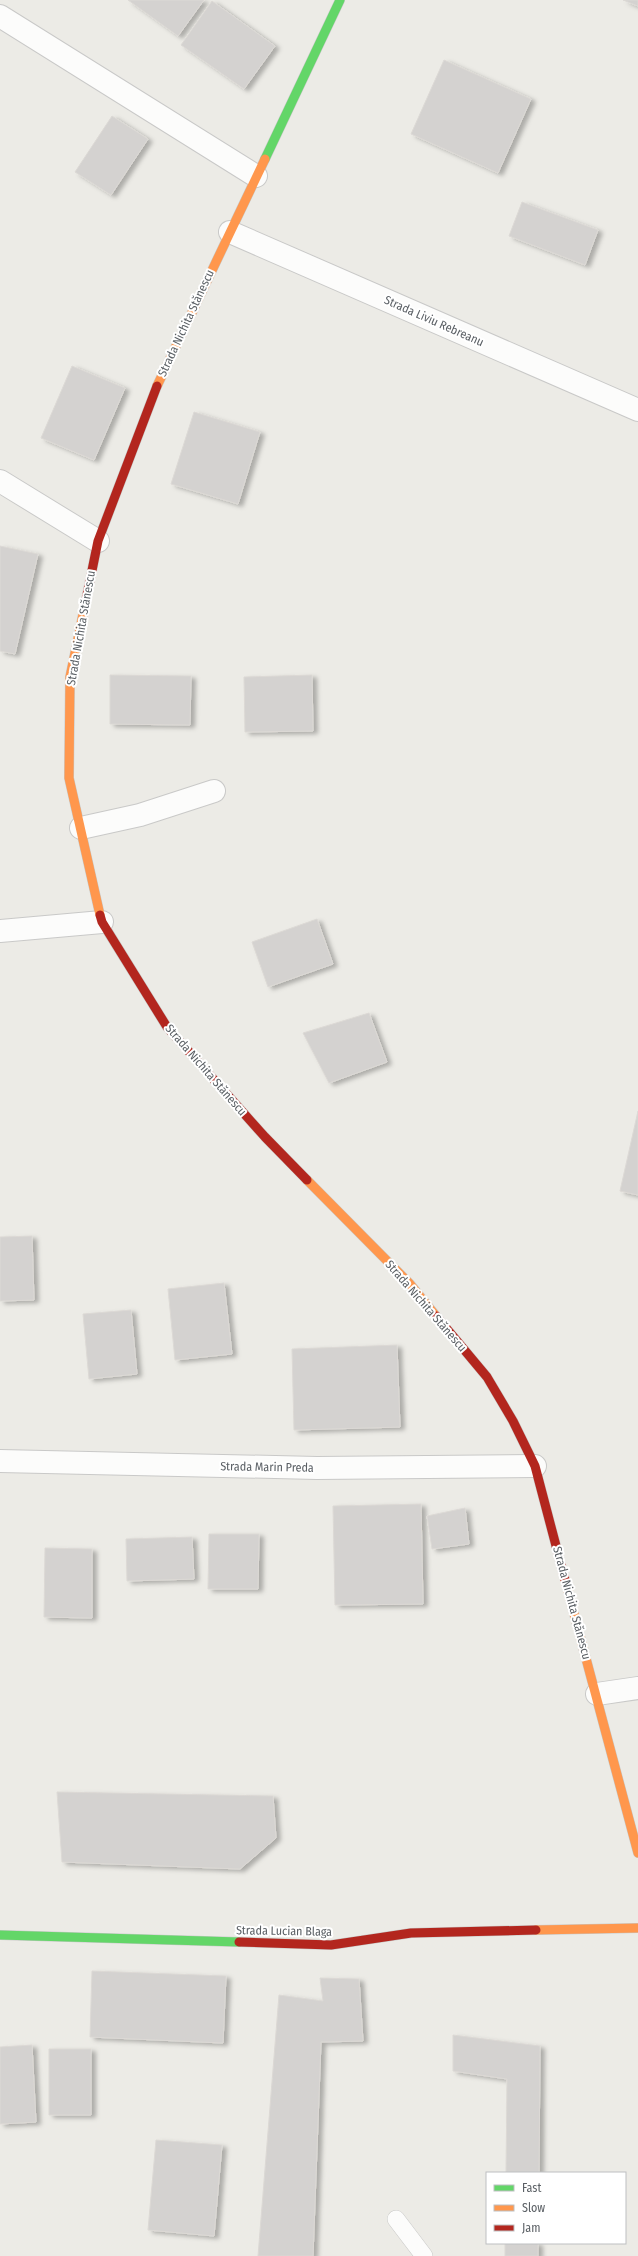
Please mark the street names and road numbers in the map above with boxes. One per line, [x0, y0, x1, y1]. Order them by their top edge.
street label: Strada Nichita Stănescu [155, 267, 217, 379]
street label: Strada Liviu Rebreanu [382, 293, 486, 349]
street label: Strada Nichita Stănescu [64, 569, 98, 687]
street label: Strada Nichita Stănescu [163, 1021, 249, 1119]
street label: Strada Nichita Stănescu [383, 1257, 469, 1355]
street label: Strada Marin Preda [220, 1459, 314, 1475]
street label: Strada Nichita Stănescu [550, 1545, 594, 1661]
street label: Strada Lucian Blaga [236, 1923, 332, 1939]

